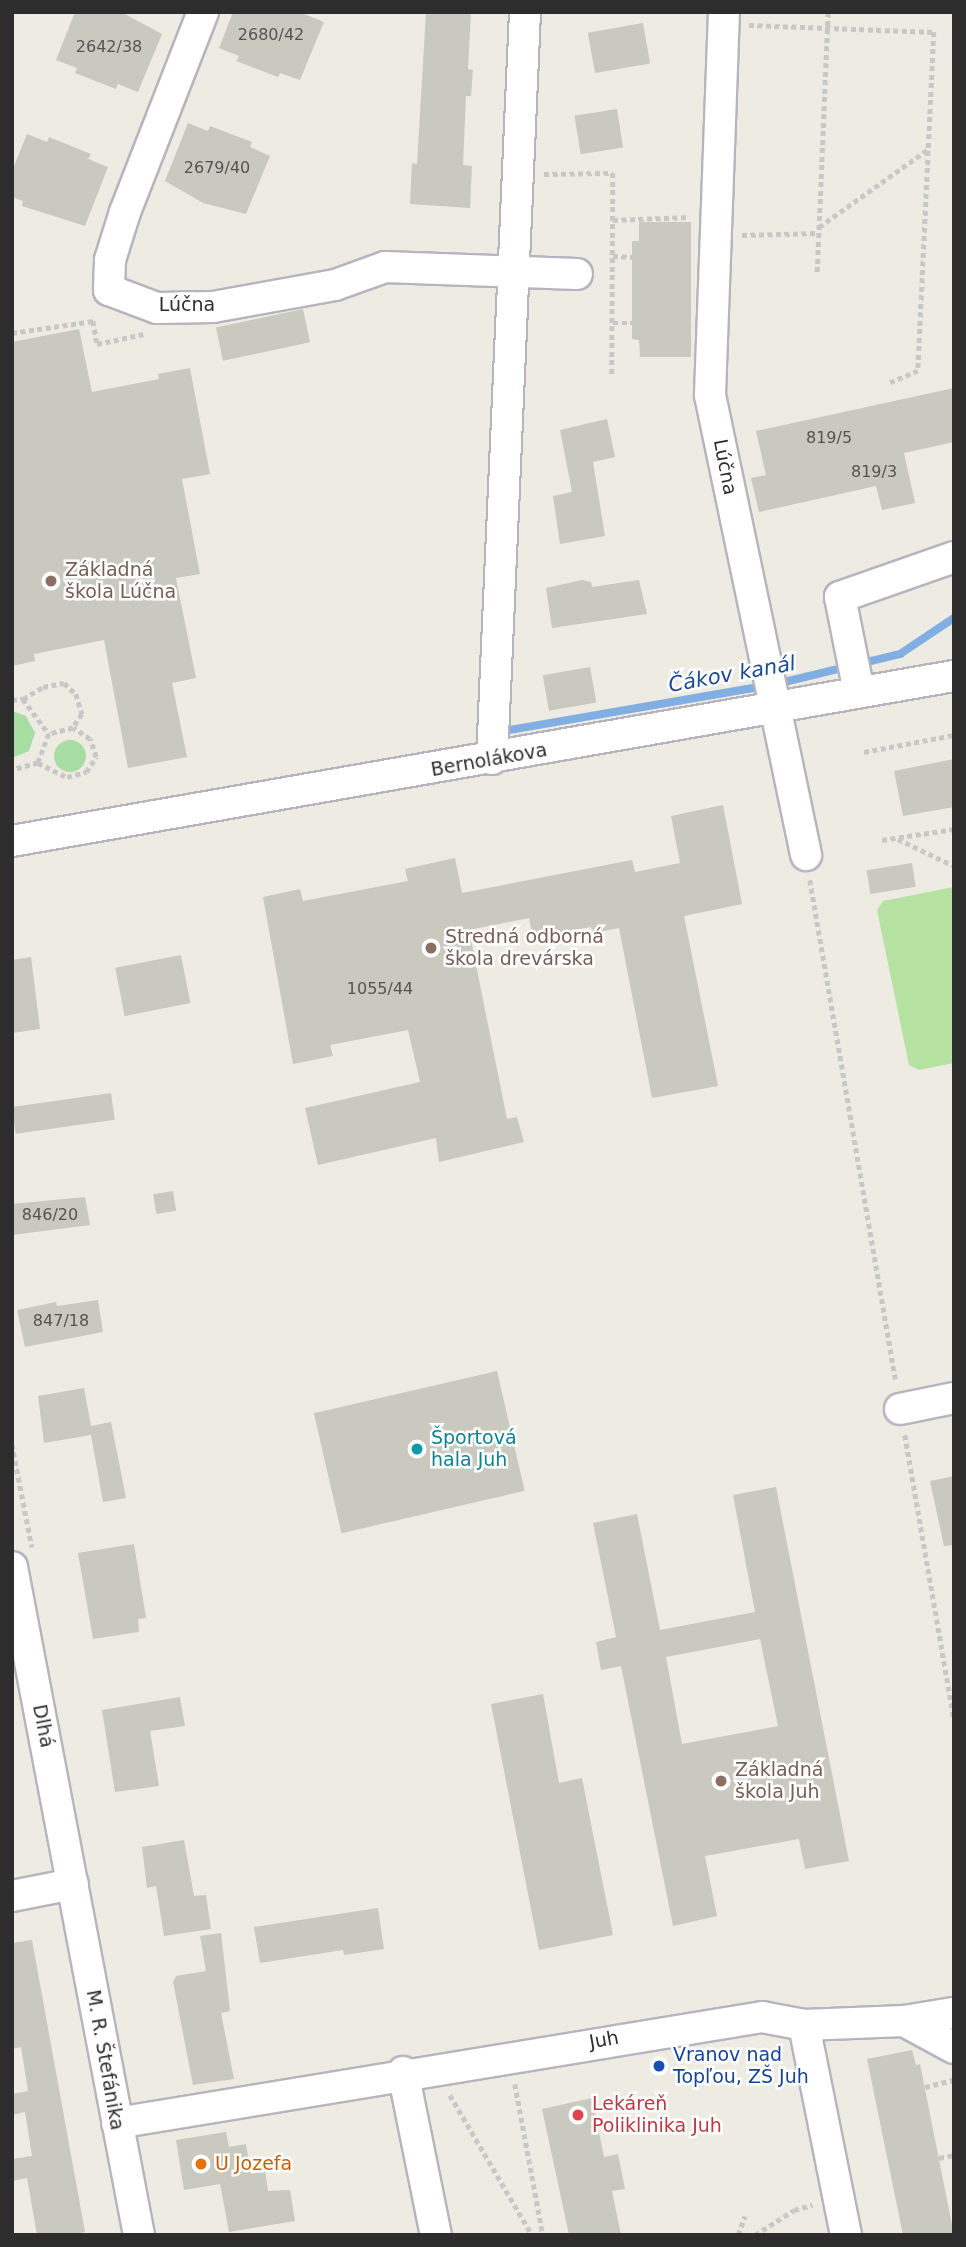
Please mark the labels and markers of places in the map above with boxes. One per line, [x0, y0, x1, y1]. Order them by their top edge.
place label: Základná škola Lúčna [65, 559, 176, 603]
marker: Základná škola Lúčna [43, 573, 59, 589]
place label: Stredná odborná škola drevárska [445, 926, 604, 970]
marker: Stredná odborná škola drevárska [423, 940, 439, 956]
place label: Športová hala Juh [431, 1427, 517, 1471]
marker: Športová hala Juh [409, 1441, 425, 1457]
place label: Základná škola Juh [735, 1759, 823, 1803]
marker: Základná škola Juh [713, 1773, 729, 1789]
place label: Vranov nad Topľou, ZŠ Juh [673, 2044, 809, 2088]
marker: Vranov nad Topľou, ZŠ Juh [651, 2058, 667, 2074]
place label: Lekáreň Poliklinika Juh [592, 2093, 722, 2137]
marker: Lekáreň Poliklinika Juh [570, 2107, 586, 2123]
place label: U Jozefa [215, 2153, 292, 2175]
marker: U Jozefa [193, 2156, 209, 2172]

